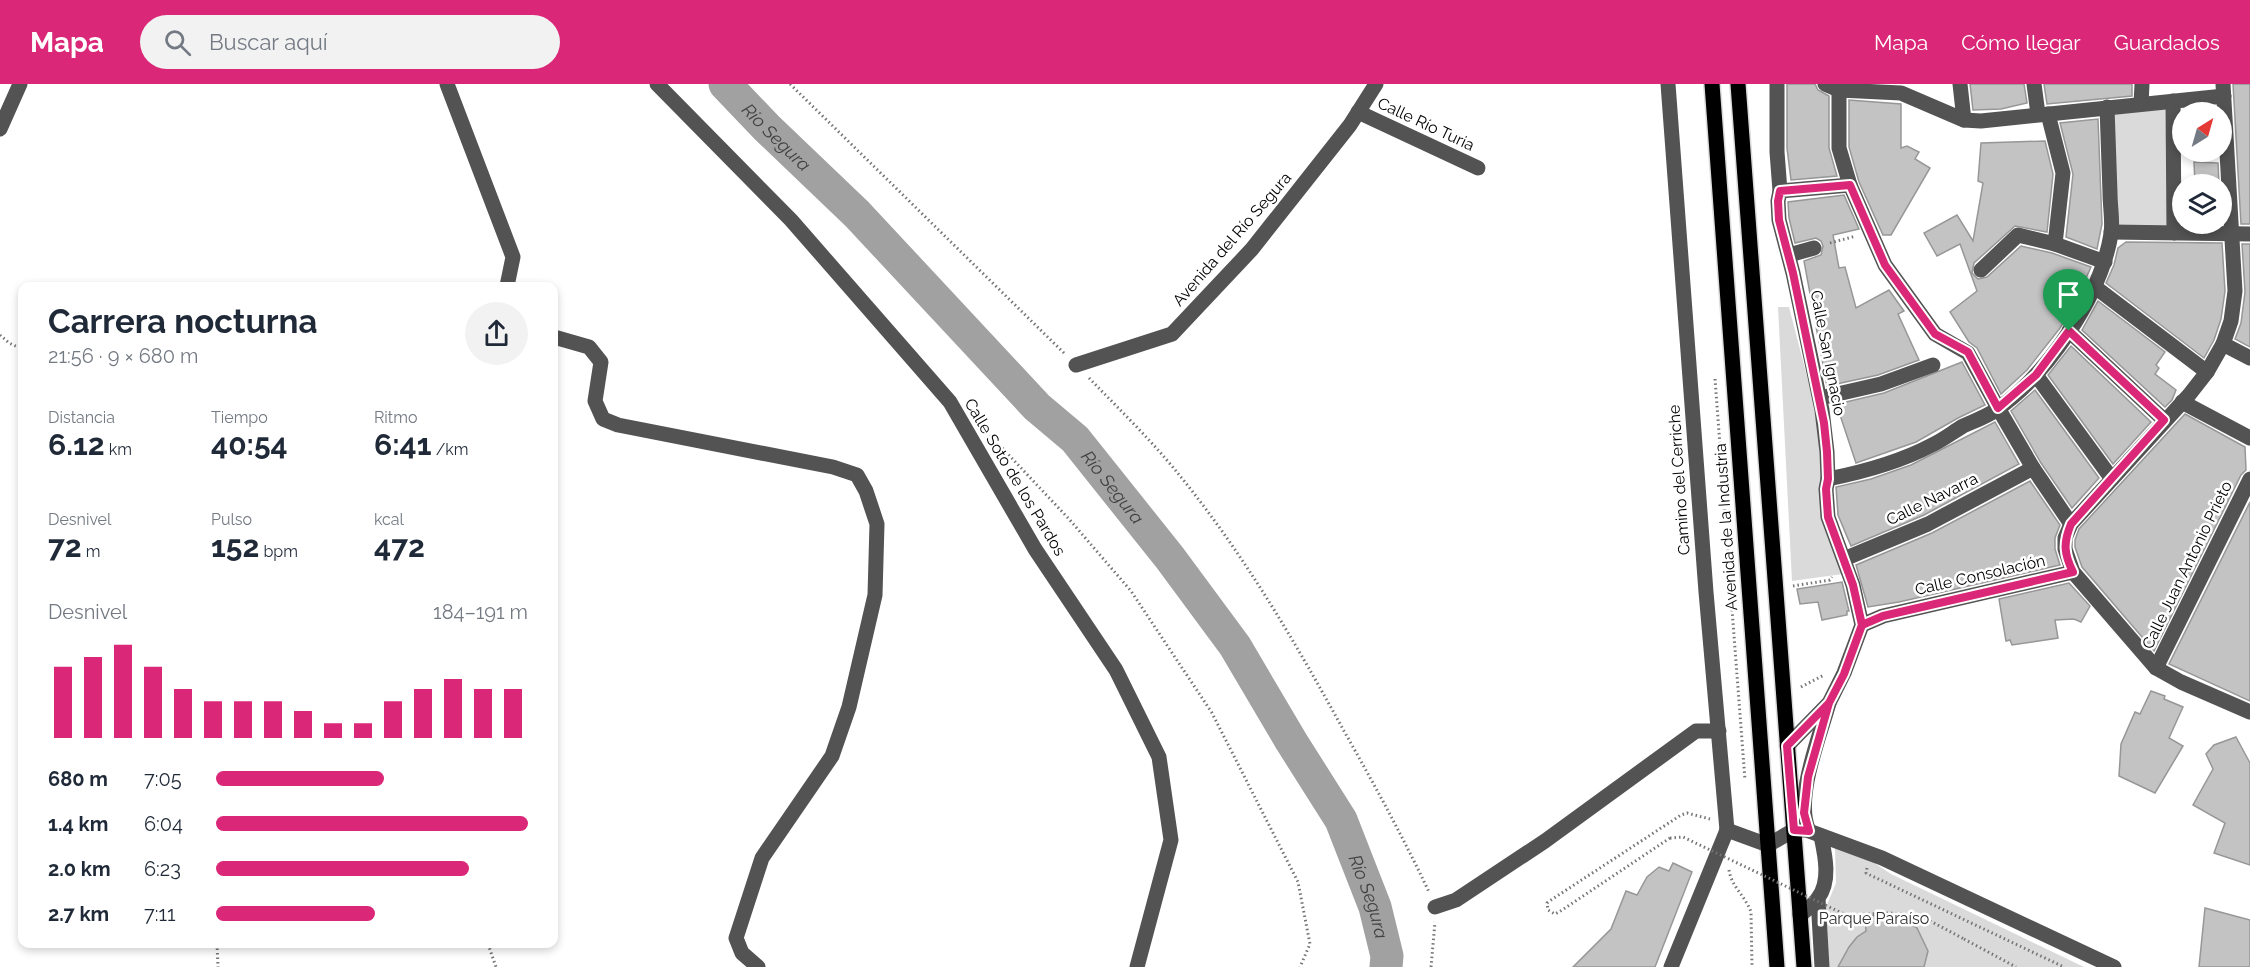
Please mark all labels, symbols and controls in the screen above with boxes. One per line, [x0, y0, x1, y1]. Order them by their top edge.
search box [140, 15, 560, 69]
text: Mapa [30, 26, 104, 59]
icon: search [161, 26, 194, 59]
text: Buscar aquí [209, 29, 328, 55]
text: Mapa [1874, 30, 1928, 55]
text: Cómo llegar [1961, 30, 2081, 55]
text: Guardados [2114, 30, 2220, 55]
street label: Calle Río Turia [1375, 93, 1477, 155]
water label: Río Segura [738, 99, 816, 175]
north arrow [2172, 102, 2232, 162]
map controls [2172, 102, 2232, 234]
street label: Avenida del Río Segura [1169, 168, 1295, 310]
button: layers [2172, 174, 2232, 234]
pin [2043, 269, 2094, 331]
icon: arrive [2052, 278, 2085, 311]
street label: Calle San Ignacio [1807, 289, 1849, 417]
text: Carrera nocturna [48, 302, 317, 341]
button: share [465, 302, 528, 365]
text: 21:56 · 9 × 680 m [48, 344, 198, 368]
street label: Calle Soto de los Pardos [960, 395, 1070, 559]
street label: Camino del Cerriche [1664, 404, 1694, 556]
text: Distancia [48, 408, 115, 427]
text: Tiempo [211, 408, 268, 427]
text: Ritmo [374, 408, 417, 427]
text: 6.12 [48, 427, 105, 462]
text: 40:54 [211, 427, 288, 462]
text: 6:41 [374, 427, 432, 462]
text: km [105, 440, 132, 459]
text: /km [432, 440, 469, 459]
street label: Avenida de la Industria [1711, 443, 1741, 611]
water label: Río Segura [1078, 446, 1149, 528]
street label: Calle Navarra [1883, 469, 1981, 529]
street label: Calle Juan Antonio Prieto [2138, 478, 2236, 652]
text: Desnivel [48, 510, 111, 529]
text: Pulso [211, 510, 252, 529]
text: kcal [374, 510, 404, 529]
text: 72 [48, 529, 82, 564]
text: 152 [211, 529, 259, 564]
text: 472 [374, 529, 425, 564]
text: m [82, 542, 101, 561]
text: bpm [259, 542, 298, 561]
street label: Calle Consolación [1913, 551, 2047, 599]
text: Desnivel [48, 600, 127, 624]
text: 184–191 m [433, 600, 528, 624]
text: 680 m [48, 767, 108, 791]
text: 7:05 [144, 767, 182, 791]
text: 1.4 km [48, 812, 108, 836]
text: 6:04 [144, 812, 183, 836]
water label: Río Segura [1345, 851, 1393, 941]
text: 2.0 km [48, 857, 111, 881]
text: 6:23 [144, 857, 181, 881]
text: 2.7 km [48, 902, 109, 926]
text: 7:11 [144, 902, 176, 926]
park label: Parque Paraíso [1819, 909, 1929, 928]

